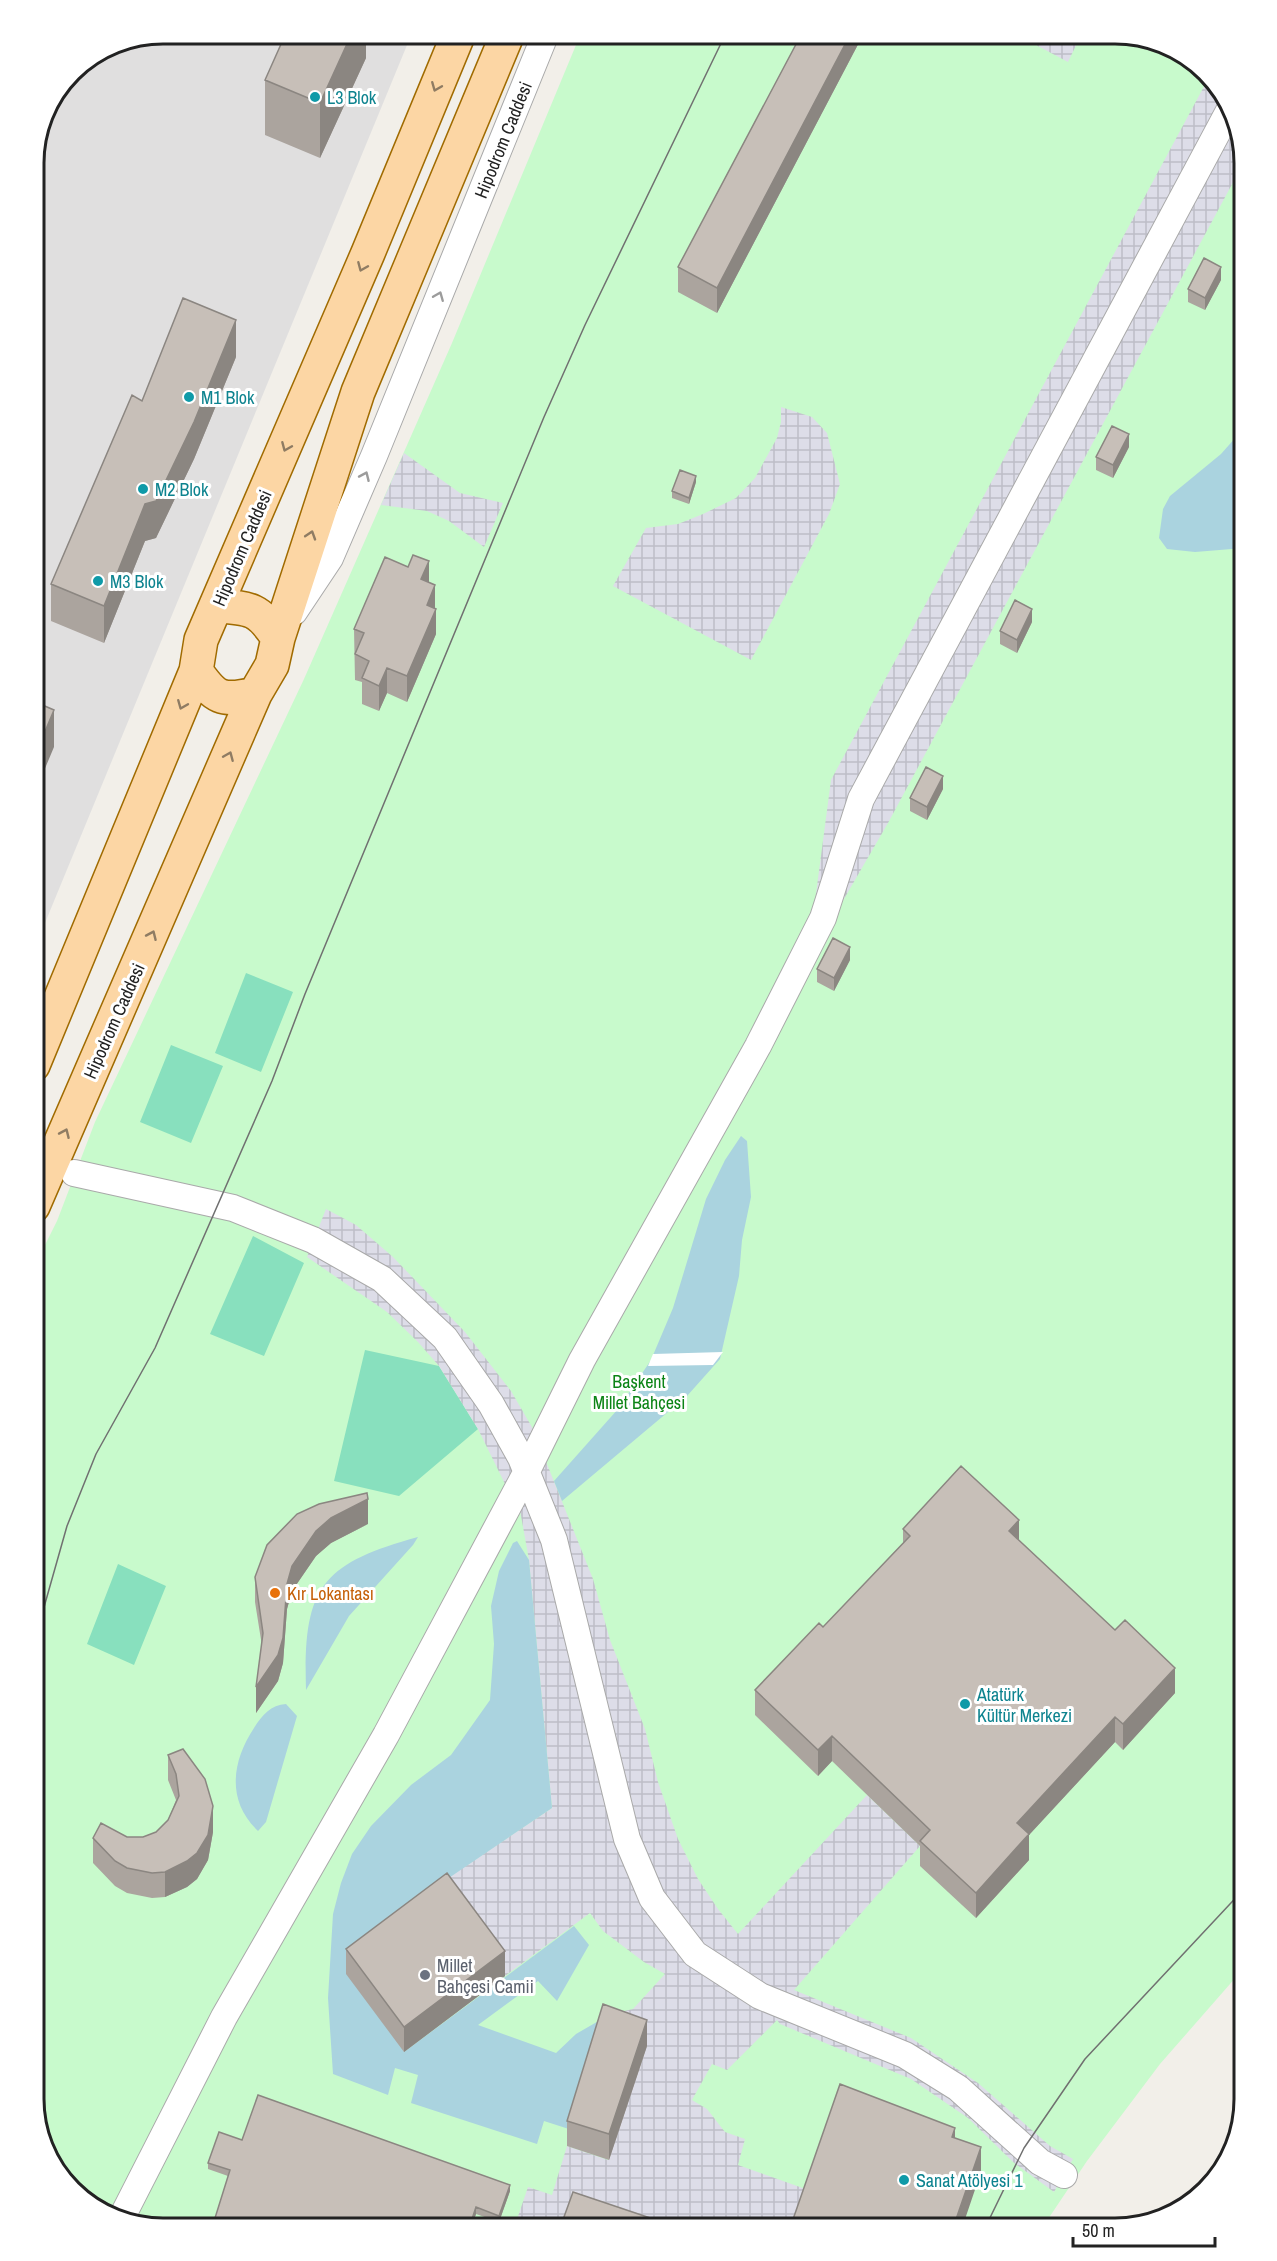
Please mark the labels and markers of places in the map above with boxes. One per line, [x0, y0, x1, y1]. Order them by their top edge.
place label: L3 Blok [327, 85, 377, 110]
marker: L3 Blok [308, 90, 322, 104]
place label: M1 Blok [201, 385, 255, 410]
marker: M1 Blok [182, 390, 196, 404]
place label: M2 Blok [155, 477, 209, 502]
marker: M2 Blok [136, 482, 150, 496]
place label: M3 Blok [110, 569, 164, 594]
marker: M3 Blok [91, 574, 105, 588]
place label: Kır Lokantası [287, 1581, 374, 1606]
marker: Kır Lokantası [268, 1586, 282, 1600]
place label: Atatürk Kültür Merkezi [976, 1682, 1072, 1728]
marker: Atatürk Kültür Merkezi [958, 1697, 972, 1711]
place label: Millet Bahçesi Camii [437, 1953, 534, 1999]
marker: Millet Bahçesi Camii [418, 1968, 432, 1982]
place label: Sanat Atölyesi 1 [916, 2168, 1023, 2193]
marker: Sanat Atölyesi 1 [897, 2173, 911, 2187]

